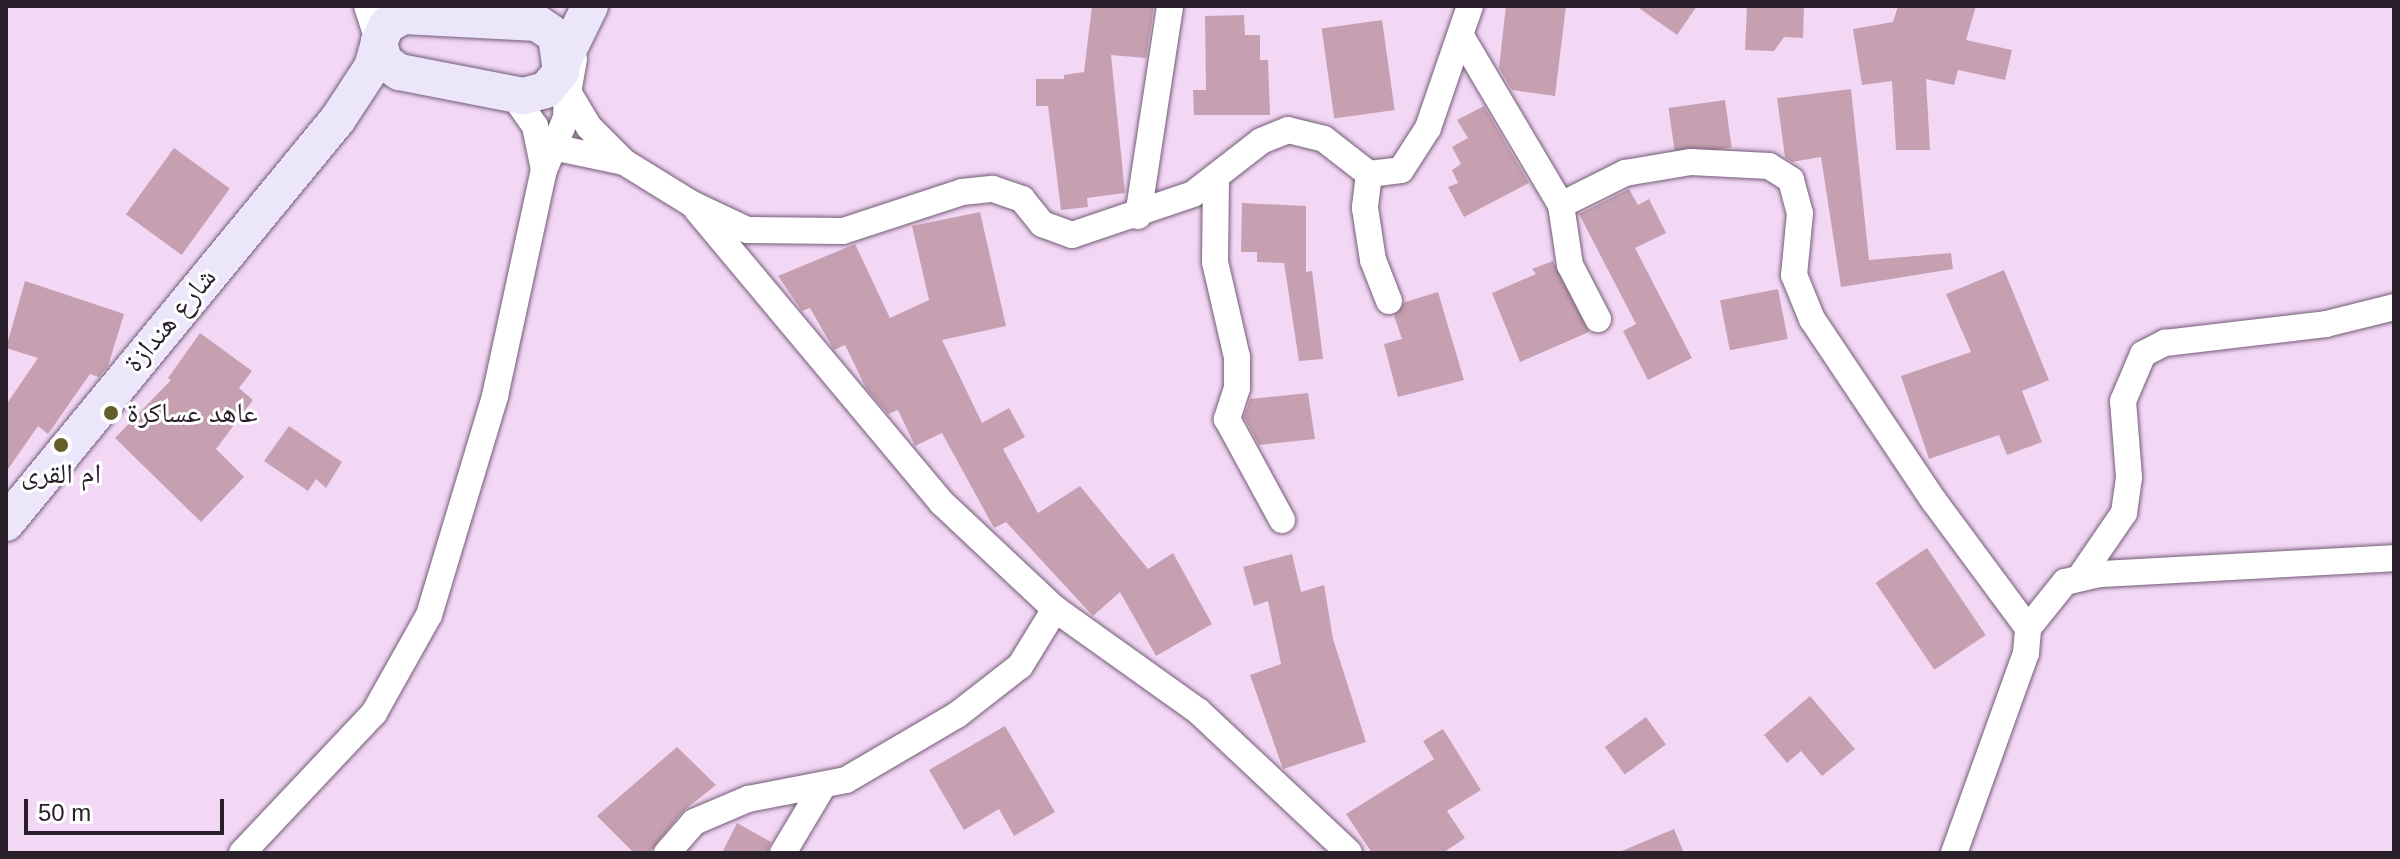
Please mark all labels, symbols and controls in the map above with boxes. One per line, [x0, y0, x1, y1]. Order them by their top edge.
street label: شارع هندازة [117, 261, 223, 379]
place label: عاهد عساكرة [127, 396, 258, 430]
marker: عاهد عساكرة [102, 404, 120, 422]
marker: ام القرى [52, 436, 70, 454]
place label: ام القرى [21, 457, 101, 491]
scale bar [28, 783, 228, 833]
text: 50 m [38, 799, 91, 826]

